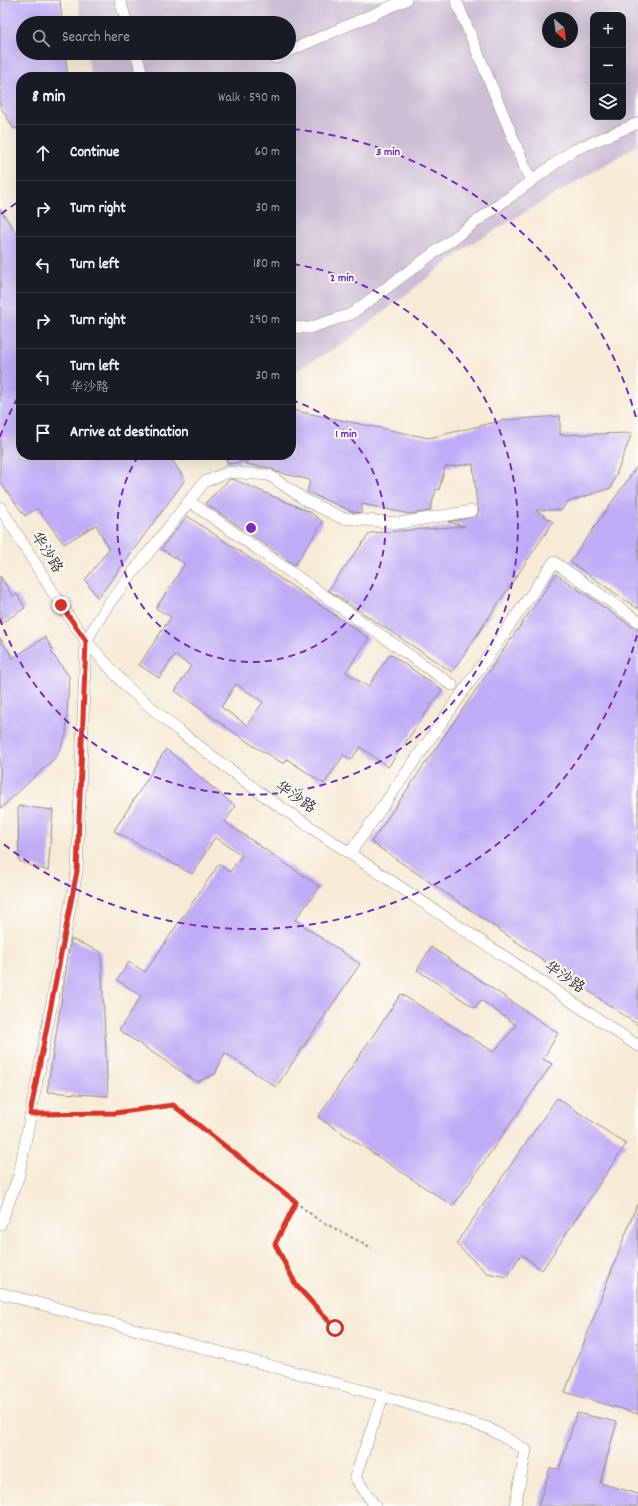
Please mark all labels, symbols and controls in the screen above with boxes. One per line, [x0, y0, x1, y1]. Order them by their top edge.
north arrow [542, 12, 578, 48]
map controls [590, 12, 626, 120]
button: + [590, 12, 626, 48]
search box [16, 16, 296, 60]
icon: search [30, 27, 52, 49]
text: Search here [62, 27, 130, 49]
button: − [590, 48, 626, 84]
button: layers [590, 84, 626, 120]
text: 8 min [32, 86, 65, 110]
text: Walk · 590 m [218, 89, 280, 108]
icon: ahead [32, 142, 54, 164]
text: Continue [70, 142, 119, 164]
text: 60 m [255, 143, 280, 162]
text: 3 min [376, 144, 400, 161]
icon: right [32, 198, 54, 220]
text: Turn right [70, 198, 126, 220]
text: 30 m [255, 199, 280, 218]
icon: left [32, 254, 54, 276]
text: Turn left [70, 254, 119, 276]
text: 180 m [253, 255, 280, 274]
text: 2 min [330, 270, 354, 287]
icon: right [32, 310, 54, 332]
text: Turn right [70, 310, 126, 332]
text: 290 m [249, 311, 280, 330]
text: Turn left [70, 356, 119, 378]
icon: left [32, 366, 54, 388]
text: 30 m [255, 367, 280, 386]
text: 华沙路 [70, 379, 109, 398]
icon: arrive [32, 422, 54, 444]
text: Arrive at destination [70, 422, 188, 444]
text: 1 min [335, 426, 357, 443]
centre of rings [244, 521, 258, 535]
street label: 华沙路 [25, 528, 67, 578]
route end [52, 596, 70, 614]
street label: 华沙路 [270, 776, 320, 820]
street label: 华沙路 [539, 956, 589, 1000]
route start [326, 1319, 344, 1337]

